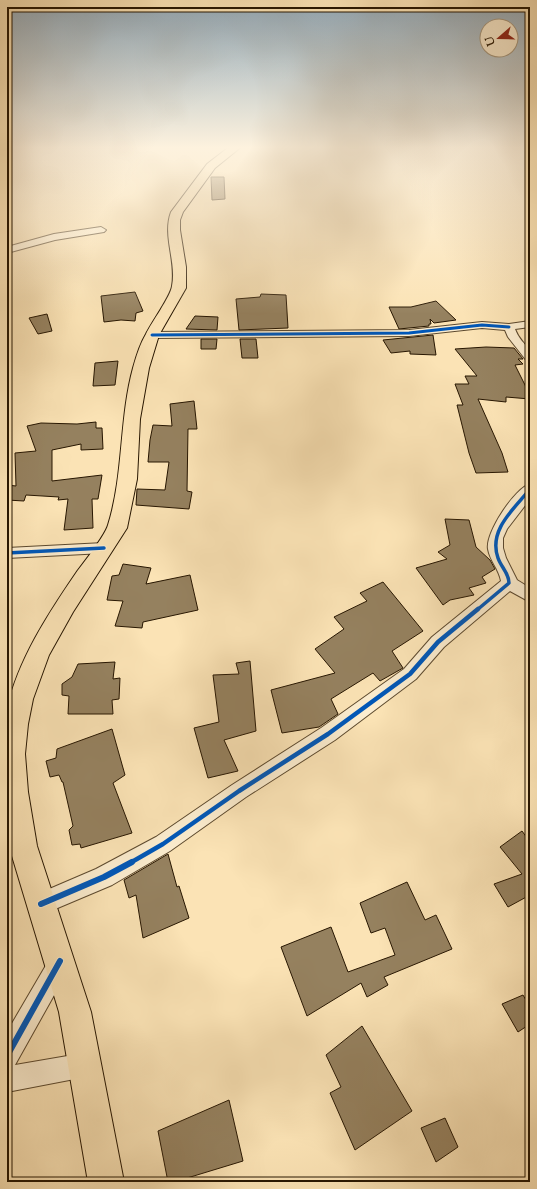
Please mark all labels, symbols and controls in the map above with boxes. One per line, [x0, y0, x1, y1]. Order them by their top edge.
north arrow [479, 18, 519, 58]
text: U [481, 34, 500, 49]

